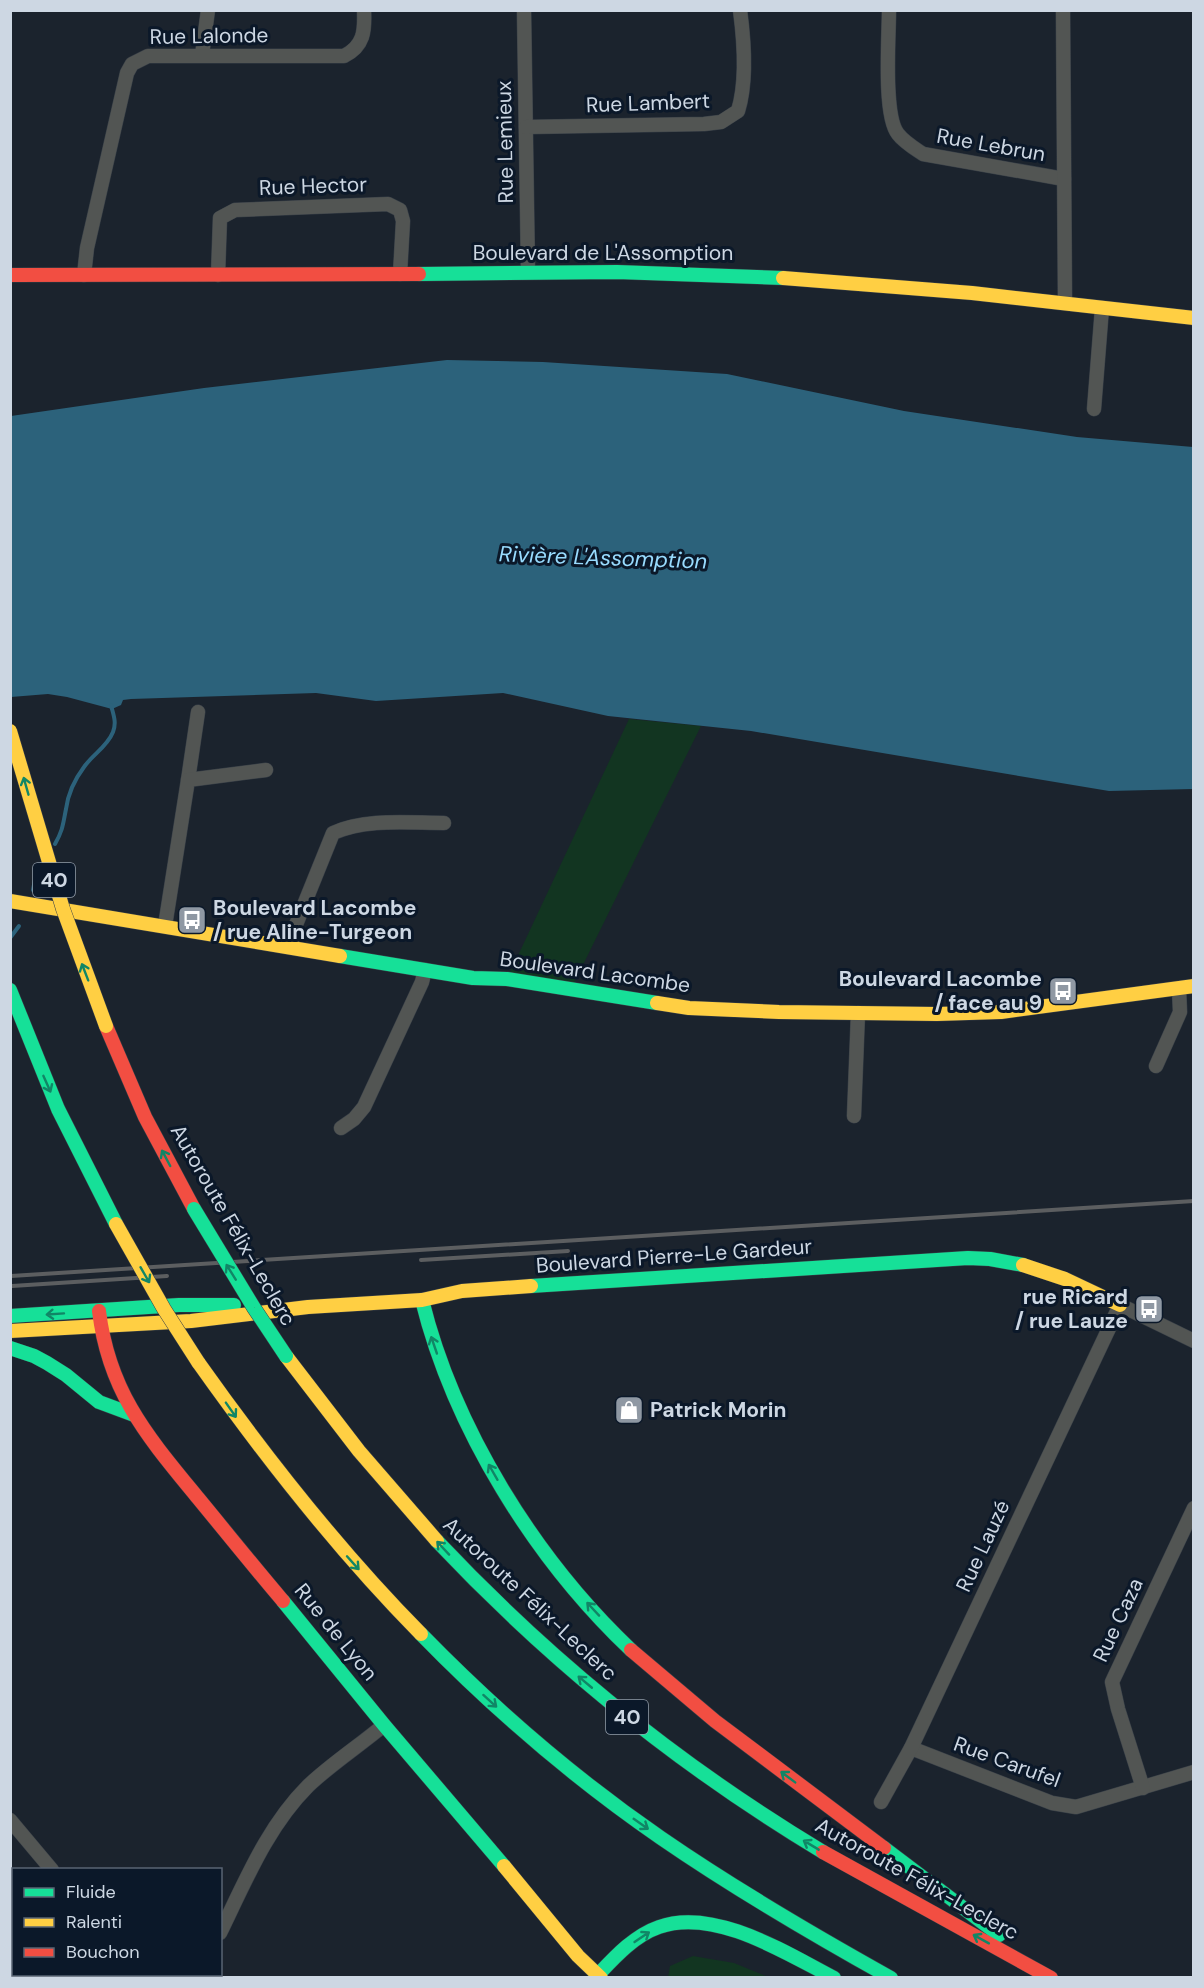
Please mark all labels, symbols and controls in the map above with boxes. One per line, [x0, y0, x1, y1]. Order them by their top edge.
street label: Rue Lalonde [149, 21, 269, 51]
street label: Rue Lemieux [490, 80, 520, 204]
street label: Rue Lambert [585, 87, 711, 119]
street label: Rue Lebrun [935, 122, 1047, 168]
street label: Rue Hector [258, 170, 368, 202]
street label: Boulevard de L'Assomption [473, 239, 733, 267]
water label: Rivière L'Assomption [498, 539, 708, 576]
one-way arrow [20, 777, 31, 796]
road number: 40 [33, 863, 75, 897]
place label: Boulevard Lacombe / rue Aline-Turgeon [213, 894, 416, 946]
bus stop icon: Boulevard Lacombe / rue Aline-Turgeon [176, 904, 208, 936]
street label: Boulevard Lacombe [498, 945, 692, 999]
one-way arrow [79, 963, 90, 981]
place label: Boulevard Lacombe / face au 9 [839, 965, 1042, 1017]
bus stop icon: Boulevard Lacombe / face au 9 [1047, 975, 1079, 1007]
one-way arrow [42, 1074, 53, 1093]
street label: Autoroute Félix-Leclerc [164, 1119, 302, 1331]
one-way arrow [160, 1149, 171, 1167]
street label: Boulevard Pierre-Le Gardeur [535, 1232, 813, 1280]
one-way arrow [225, 1264, 237, 1281]
one-way arrow [139, 1266, 151, 1283]
place label: rue Ricard / rue Lauze [1015, 1283, 1128, 1335]
bus stop icon: rue Ricard / rue Lauze [1133, 1293, 1165, 1325]
one-way arrow [45, 1308, 65, 1319]
one-way arrow [428, 1336, 439, 1355]
shop icon: Patrick Morin [613, 1394, 645, 1426]
place label: Patrick Morin [650, 1396, 786, 1424]
one-way arrow [225, 1402, 237, 1418]
one-way arrow [487, 1464, 499, 1481]
street label: Rue Lauzé [950, 1496, 1016, 1596]
street label: Autoroute Félix-Leclerc [437, 1511, 623, 1687]
one-way arrow [436, 1541, 450, 1556]
one-way arrow [346, 1555, 360, 1570]
street label: Rue Caza [1086, 1574, 1150, 1666]
street label: Rue de Lyon [288, 1577, 384, 1687]
one-way arrow [585, 1602, 600, 1617]
one-way arrow [578, 1675, 593, 1689]
one-way arrow [482, 1694, 497, 1708]
road number: 40 [606, 1700, 648, 1734]
street label: Rue Carufel [950, 1730, 1064, 1794]
one-way arrow [780, 1771, 796, 1784]
street label: Autoroute Félix-Leclerc [810, 1811, 1024, 1947]
one-way arrow [632, 1818, 649, 1830]
one-way arrow [803, 1838, 820, 1850]
legend [12, 1868, 222, 1976]
text: Fluide [66, 1880, 116, 1904]
text: Ralenti [66, 1910, 122, 1934]
one-way arrow [633, 1930, 650, 1942]
one-way arrow [973, 1933, 991, 1944]
text: Bouchon [66, 1940, 140, 1964]

